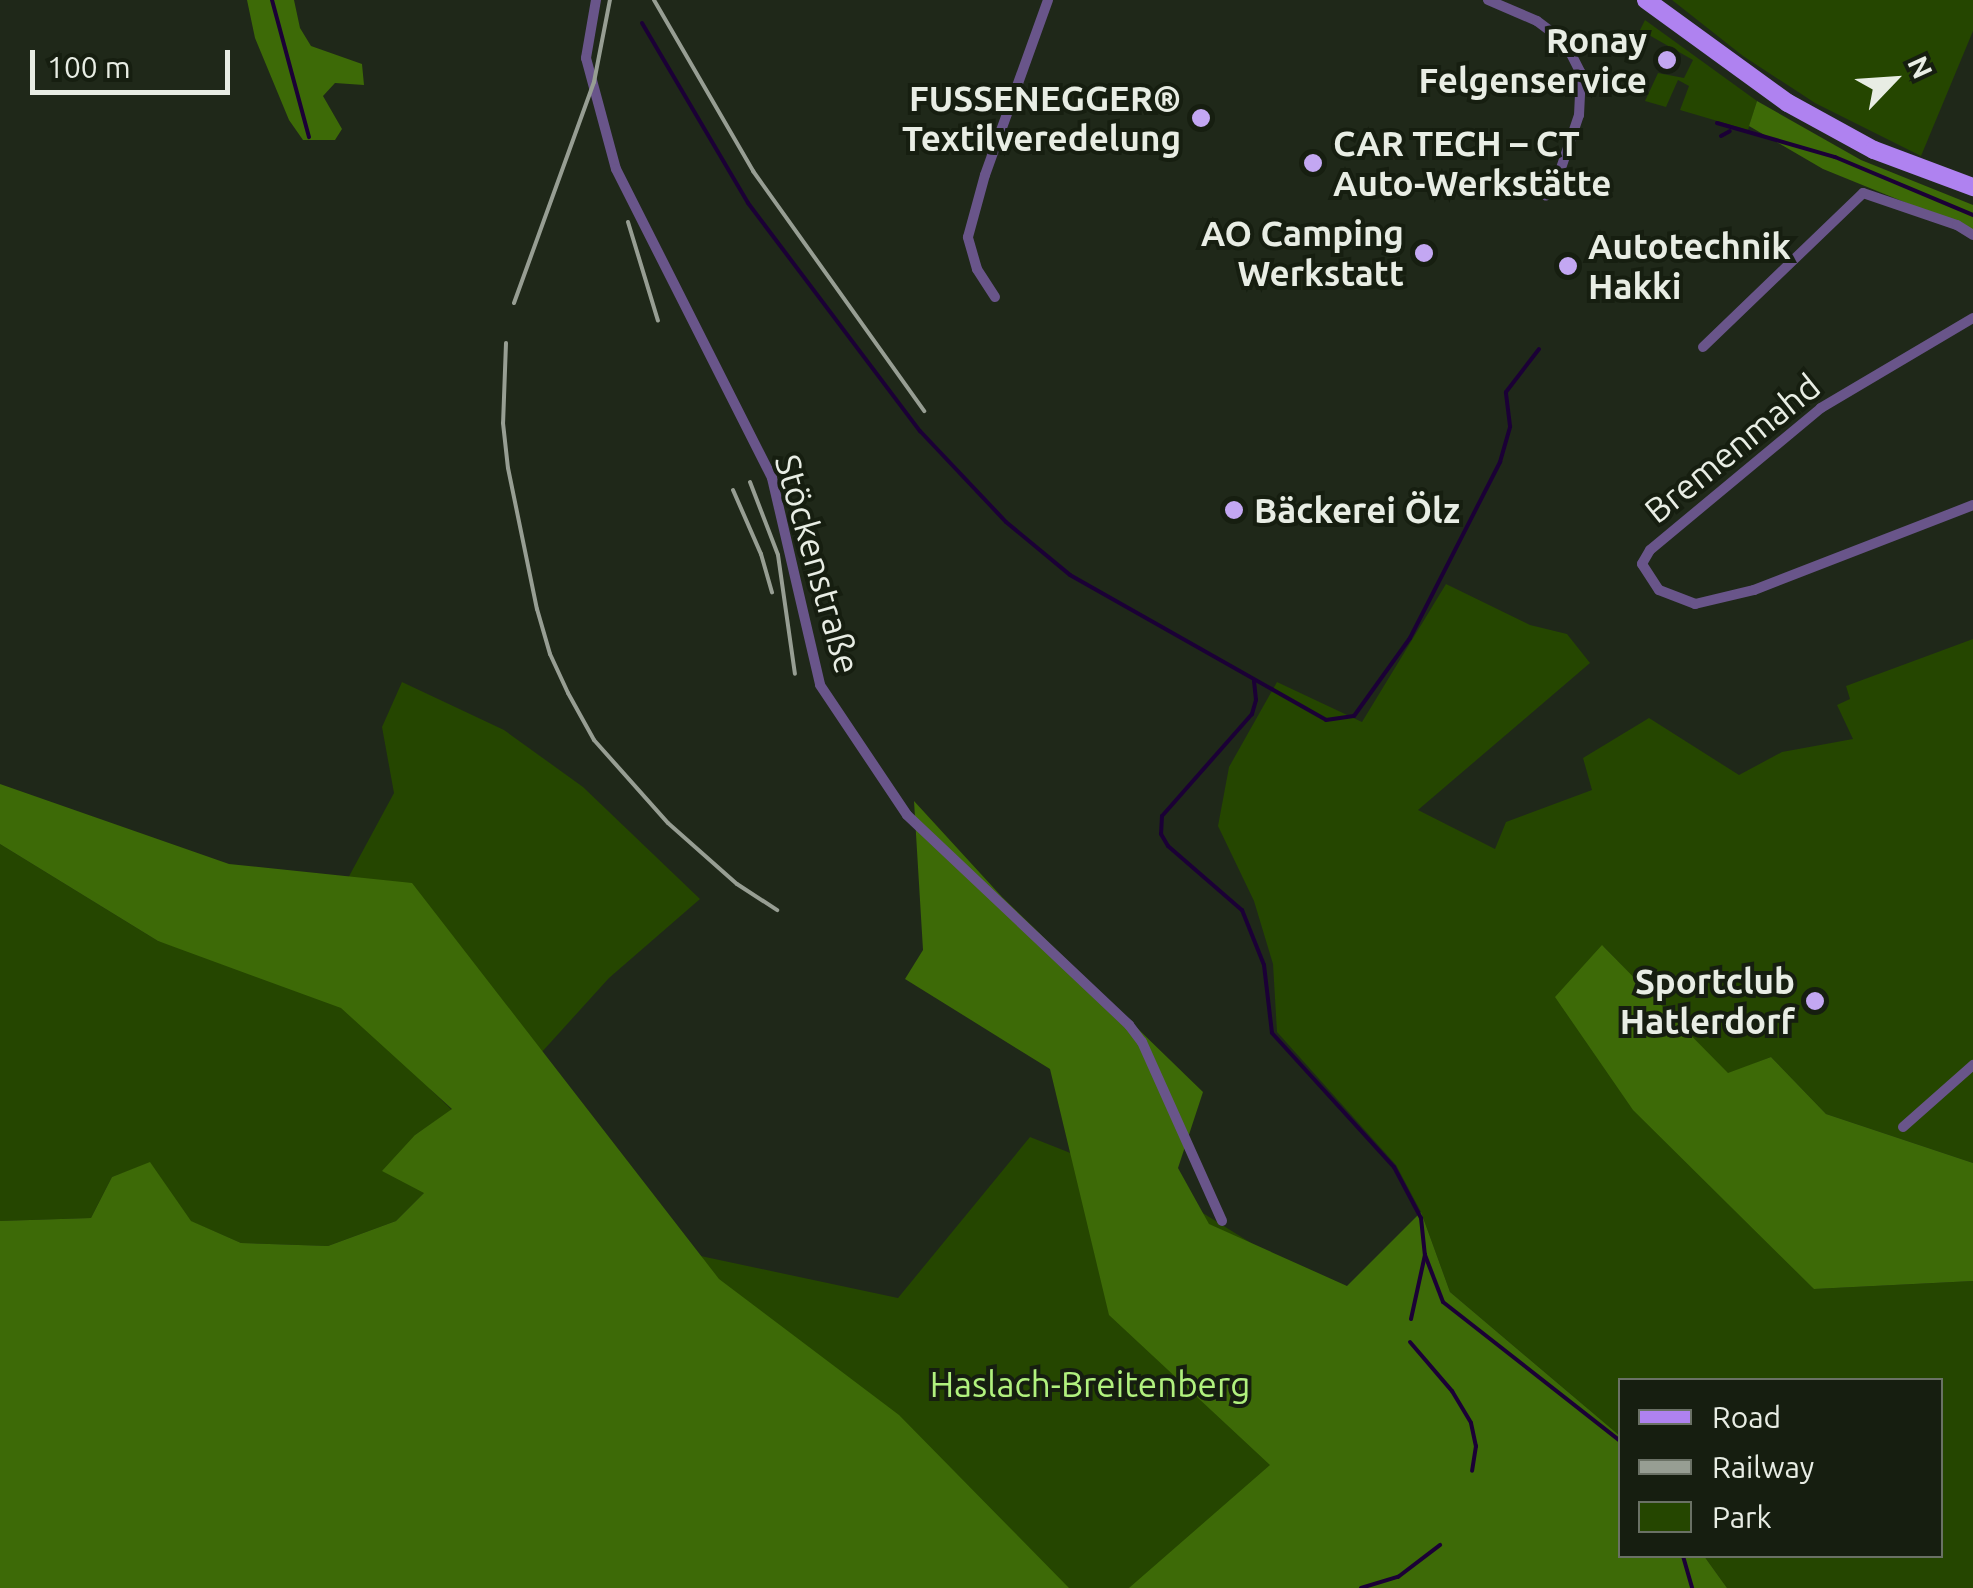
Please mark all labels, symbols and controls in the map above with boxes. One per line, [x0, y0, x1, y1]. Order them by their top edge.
place label: Ronay Felgenservice [1418, 19, 1647, 101]
scale bar [35, 30, 235, 92]
north arrow [1843, 30, 1943, 130]
marker: Ronay Felgenservice [1656, 49, 1678, 71]
text: 100 m [47, 50, 131, 84]
text: N [1902, 51, 1939, 83]
place label: FUSSENEGGER® Textilveredelung [902, 77, 1181, 159]
marker: FUSSENEGGER® Textilveredelung [1190, 107, 1212, 129]
place label: CAR TECH – CT Auto-Werkstätte [1333, 122, 1611, 204]
marker: CAR TECH – CT Auto-Werkstätte [1302, 152, 1324, 174]
place label: AO Camping Werkstatt [1201, 212, 1404, 294]
place label: Autotechnik Hakki [1588, 225, 1791, 307]
marker: AO Camping Werkstatt [1413, 242, 1435, 264]
marker: Autotechnik Hakki [1557, 255, 1579, 277]
street label: Bremenmahd [1636, 365, 1828, 531]
street label: Stöckenstraße [767, 450, 869, 678]
place label: Bäckerei Ölz [1254, 489, 1460, 531]
marker: Bäckerei Ölz [1223, 499, 1245, 521]
place label: Sportclub Hatlerdorf [1620, 960, 1795, 1042]
marker: Sportclub Hatlerdorf [1804, 990, 1826, 1012]
park label: Haslach-Breitenberg [930, 1363, 1250, 1405]
legend [1618, 1378, 1943, 1558]
text: Road [1712, 1400, 1781, 1434]
text: Railway [1712, 1450, 1814, 1484]
text: Park [1712, 1500, 1772, 1534]

